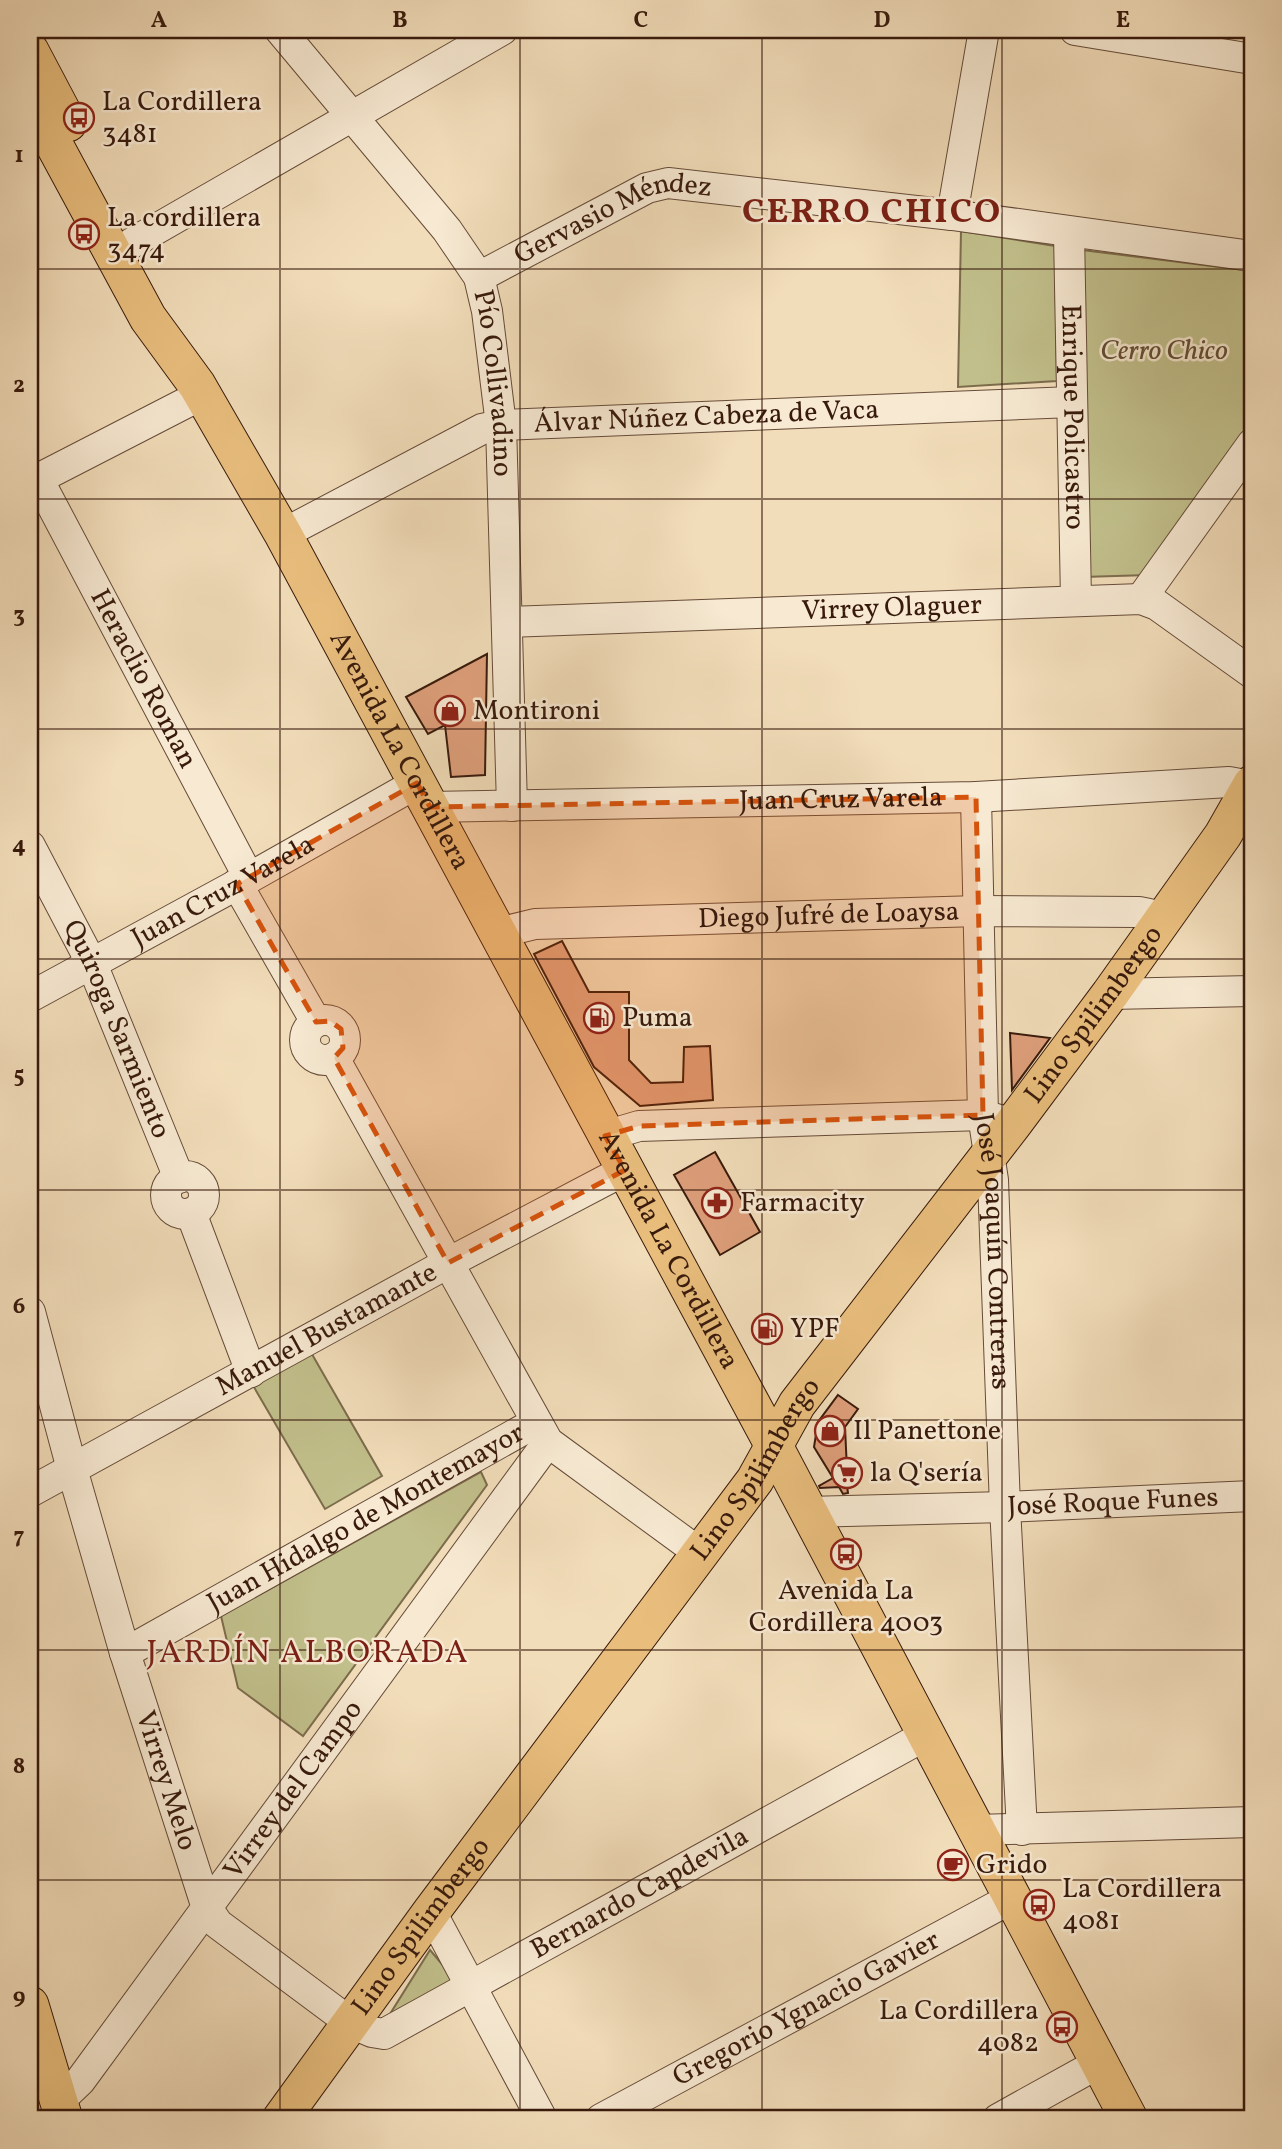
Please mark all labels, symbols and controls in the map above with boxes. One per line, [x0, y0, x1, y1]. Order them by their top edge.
text: A [151, 5, 167, 37]
text: B [392, 5, 408, 37]
text: C [634, 5, 648, 37]
text: D [874, 5, 891, 37]
text: E [1116, 5, 1130, 37]
place label: La Cordillera 3481 [102, 83, 262, 154]
bus stop icon: La Cordillera 3481 [62, 101, 96, 135]
text: 1 [14, 140, 24, 172]
street label: Gervasio Méndez [507, 164, 714, 275]
district label: CERRO CHICO [742, 189, 1002, 237]
place label: La cordillera 3474 [107, 199, 261, 270]
bus stop icon: La cordillera 3474 [67, 217, 101, 251]
street label: Pío Collivadino [463, 286, 522, 477]
street label: Enrique Policastro [1051, 304, 1094, 530]
park label: Cerro Chico [1100, 332, 1228, 371]
text: 2 [13, 370, 25, 402]
street label: Álvar Núñez Cabeza de Vaca [533, 390, 880, 443]
street label: Heraclio Roman [80, 582, 207, 775]
street label: Virrey Olaguer [801, 585, 983, 631]
text: 3 [13, 600, 25, 632]
street label: Avenida La Cordillera [319, 624, 480, 877]
place label: Montironi [473, 692, 600, 731]
shop icon: Montironi [433, 694, 467, 728]
street label: Juan Cruz Varela [739, 778, 943, 821]
street label: Juan Cruz Varela [124, 825, 322, 958]
text: 4 [12, 830, 26, 862]
street label: Diego Jufré de Loaysa [697, 892, 960, 939]
street label: Quiroga Sarmiento [53, 913, 180, 1144]
street label: Lino Spilimbergo [1015, 918, 1172, 1112]
place label: Puma [622, 999, 693, 1038]
fuel station icon: Puma [582, 1001, 616, 1035]
text: 5 [13, 1060, 25, 1092]
street label: José Joaquín Contreras [963, 1110, 1020, 1390]
street label: Avenida La Cordillera [588, 1123, 749, 1376]
place label: Farmacity [740, 1184, 865, 1223]
pharmacy icon: Farmacity [700, 1186, 734, 1220]
street label: Manuel Bustamante [209, 1253, 444, 1406]
text: 6 [13, 1291, 25, 1323]
place label: YPF [790, 1310, 840, 1349]
fuel station icon: YPF [750, 1312, 784, 1346]
street label: Lino Spilimbergo [681, 1369, 830, 1569]
place label: Il Panettone [853, 1412, 1001, 1451]
street label: Juan Hidalgo de Montemayor [200, 1413, 532, 1623]
shop icon: Il Panettone [813, 1414, 847, 1448]
place label: la Q'sería [870, 1454, 983, 1493]
supermarket icon: la Q'sería [830, 1456, 864, 1490]
street label: José Roque Funes [1006, 1478, 1219, 1526]
text: 7 [14, 1521, 25, 1553]
bus stop icon: Avenida La Cordillera 4003 [829, 1537, 863, 1571]
place label: Avenida La Cordillera 4003 [749, 1572, 943, 1643]
district label: JARDÍN ALBORADA [146, 1632, 470, 1676]
street label: Virrey del Campo [214, 1692, 372, 1887]
street label: Virrey Melo [125, 1706, 207, 1855]
text: 8 [13, 1751, 25, 1783]
street label: Bernardo Capdevila [523, 1817, 756, 1969]
street label: Lino Spilimbergo [343, 1829, 500, 2024]
place label: Grido [976, 1846, 1047, 1885]
cafe icon: Grido [936, 1848, 970, 1882]
place label: La Cordillera 4081 [1062, 1870, 1222, 1941]
bus stop icon: La Cordillera 4081 [1022, 1888, 1056, 1922]
street label: Gregorio Ygnacio Gavier [666, 1921, 947, 2096]
text: 9 [13, 1981, 25, 2013]
place label: La Cordillera 4082 [879, 1992, 1039, 2063]
bus stop icon: La Cordillera 4082 [1045, 2010, 1079, 2044]

